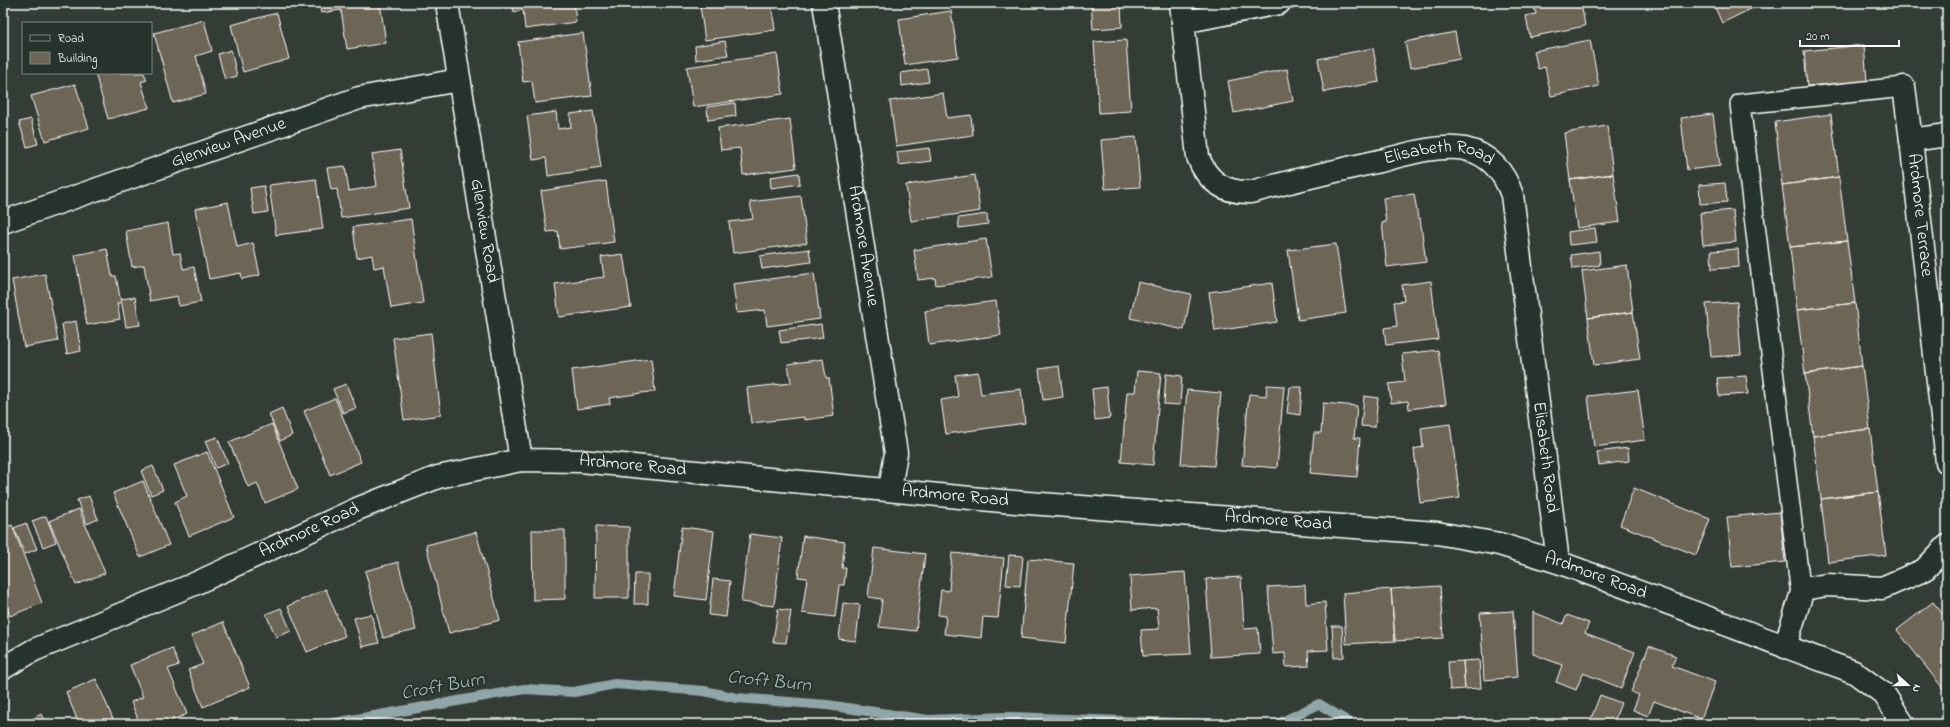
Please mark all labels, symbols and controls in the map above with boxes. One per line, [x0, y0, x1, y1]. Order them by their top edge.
legend [22, 22, 152, 74]
scale bar [1800, 22, 1899, 48]
text: 20 m [1806, 28, 1829, 46]
text: Road [58, 30, 84, 48]
text: Building [57, 50, 97, 69]
street label: Glenview Avenue [168, 111, 290, 175]
street label: Elisabeth Road [1381, 135, 1500, 173]
street label: Ardmore Terrace [1900, 152, 1939, 279]
street label: Glenview Road [463, 177, 505, 285]
street label: Ardmore Avenue [840, 184, 886, 309]
street label: Elisabeth Road [1525, 400, 1565, 514]
street label: Ardmore Road [578, 448, 687, 484]
street label: Ardmore Road [900, 479, 1010, 514]
street label: Ardmore Road [255, 497, 364, 565]
street label: Ardmore Road [1224, 504, 1333, 538]
street label: Ardmore Road [1541, 546, 1651, 607]
water label: Croft Burn [726, 664, 813, 700]
north arrow [1888, 665, 1928, 705]
water label: Croft Burn [399, 666, 487, 708]
text: N [1908, 682, 1925, 695]

